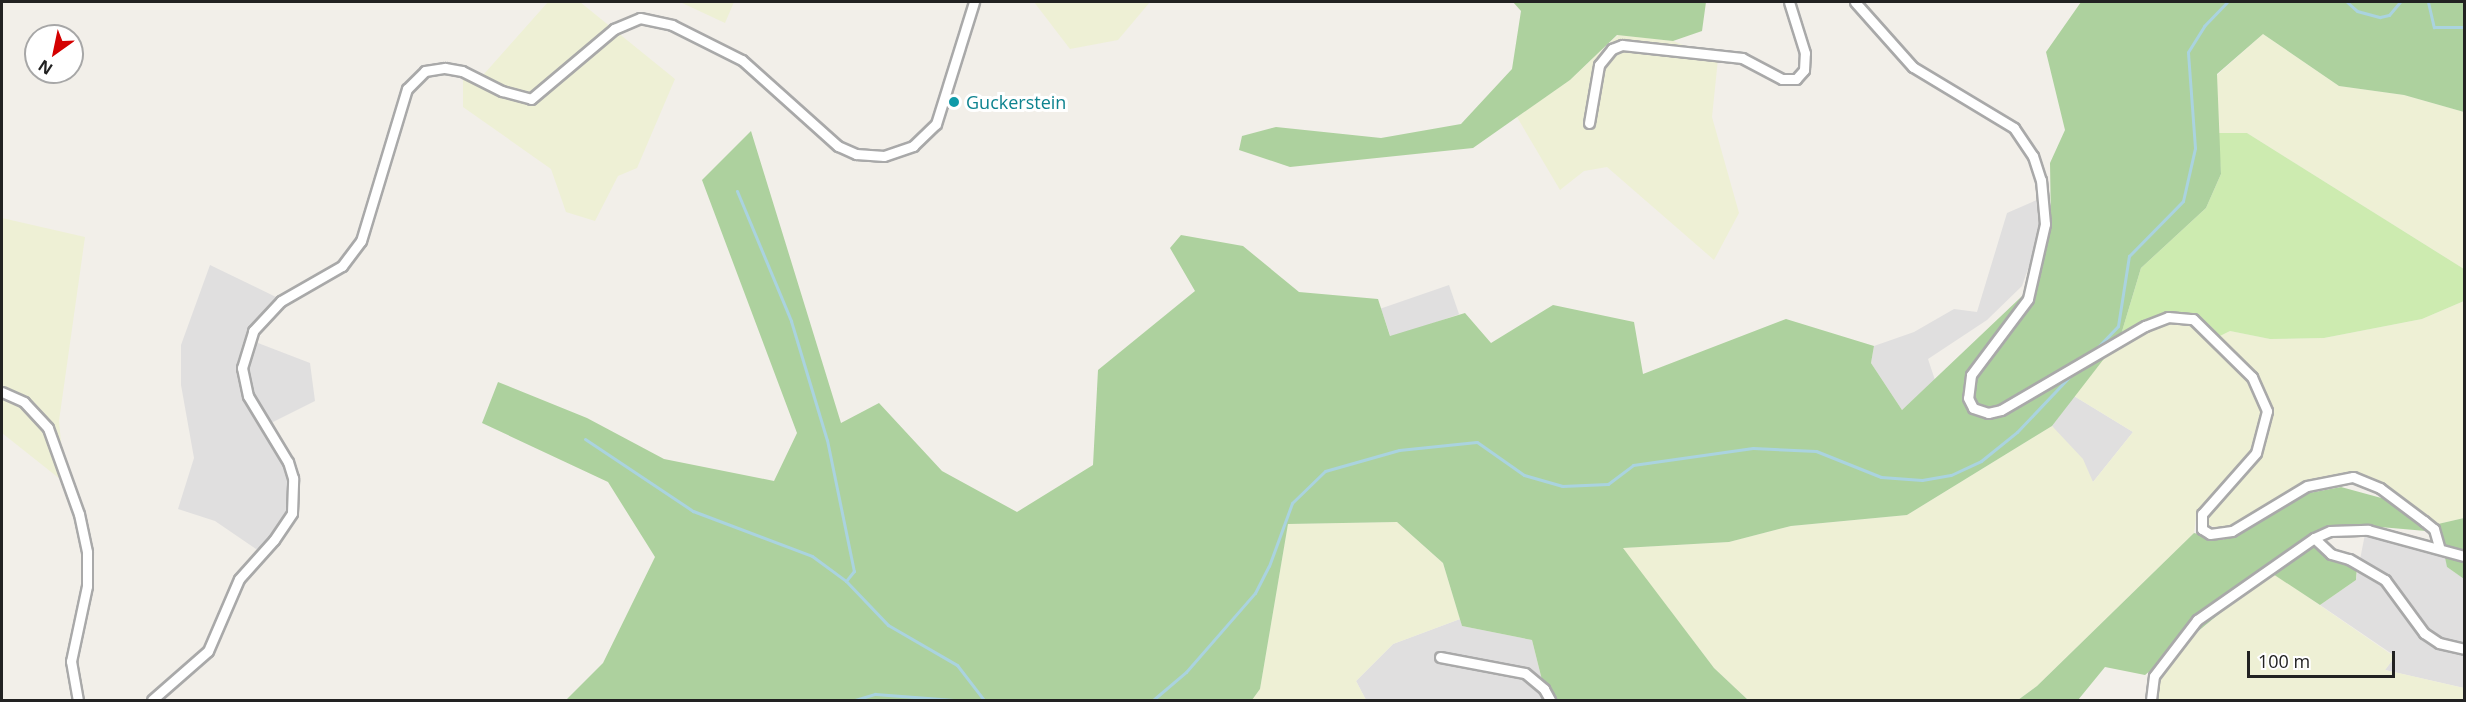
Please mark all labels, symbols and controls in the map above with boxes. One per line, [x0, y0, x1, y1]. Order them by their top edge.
north arrow [24, 24, 84, 84]
text: N [34, 55, 57, 80]
place label: Guckerstein [966, 91, 1066, 113]
marker: Guckerstein [947, 95, 961, 109]
scale bar [2250, 639, 2398, 677]
text: 100 m [2258, 649, 2310, 673]

